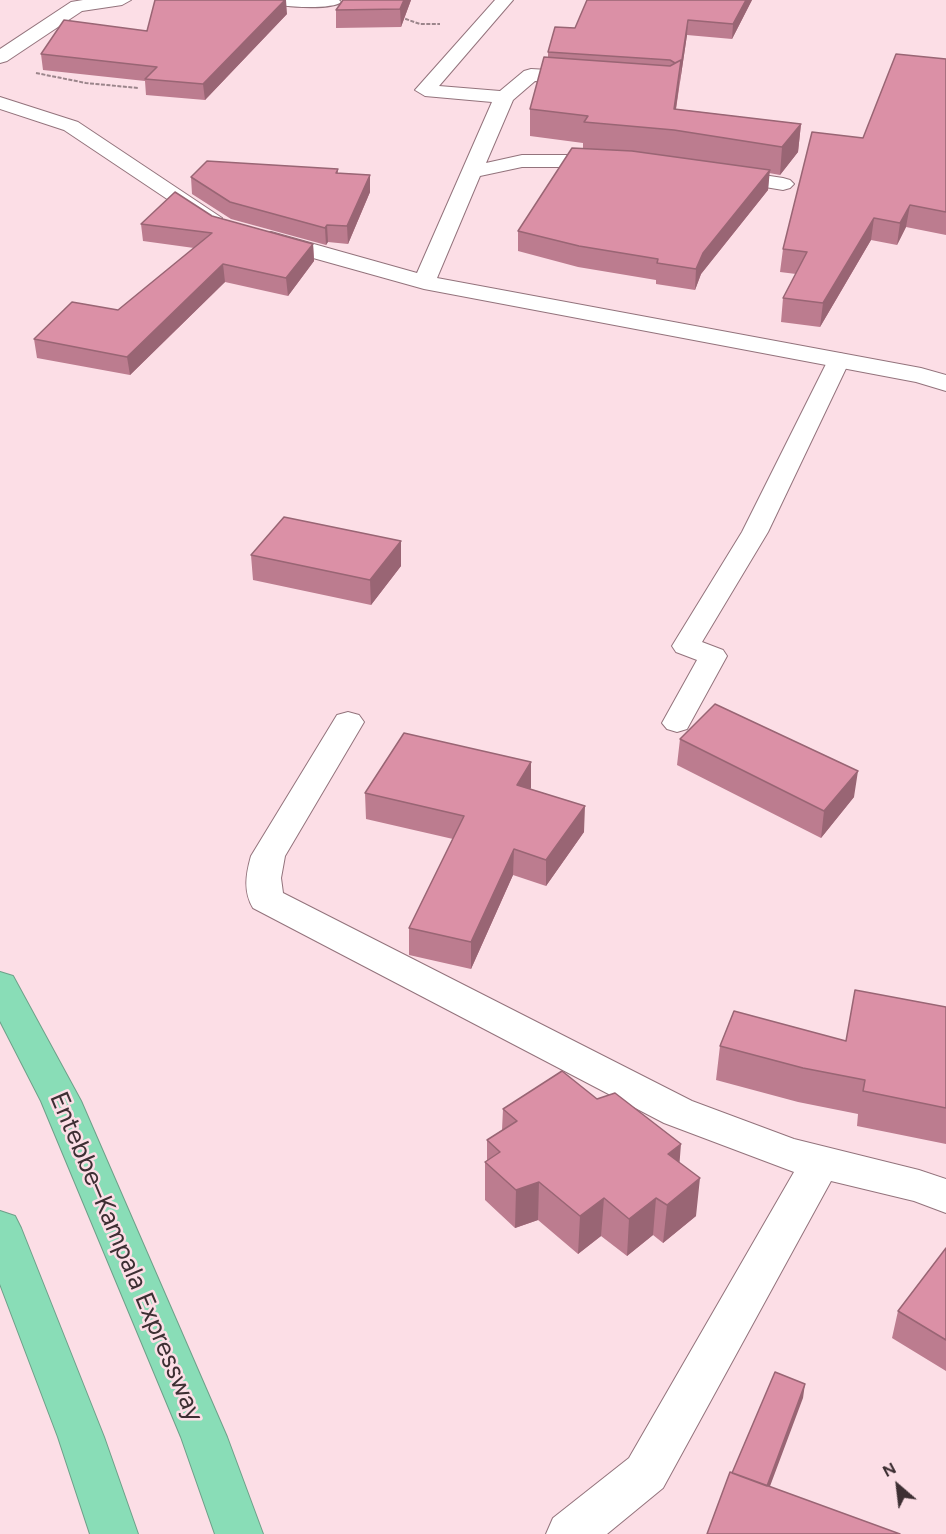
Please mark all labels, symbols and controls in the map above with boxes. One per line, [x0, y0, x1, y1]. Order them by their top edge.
street label: Entebbe–Kampala Expressway [42, 1088, 210, 1426]
north arrow [868, 1456, 928, 1516]
text: N [879, 1458, 899, 1481]

